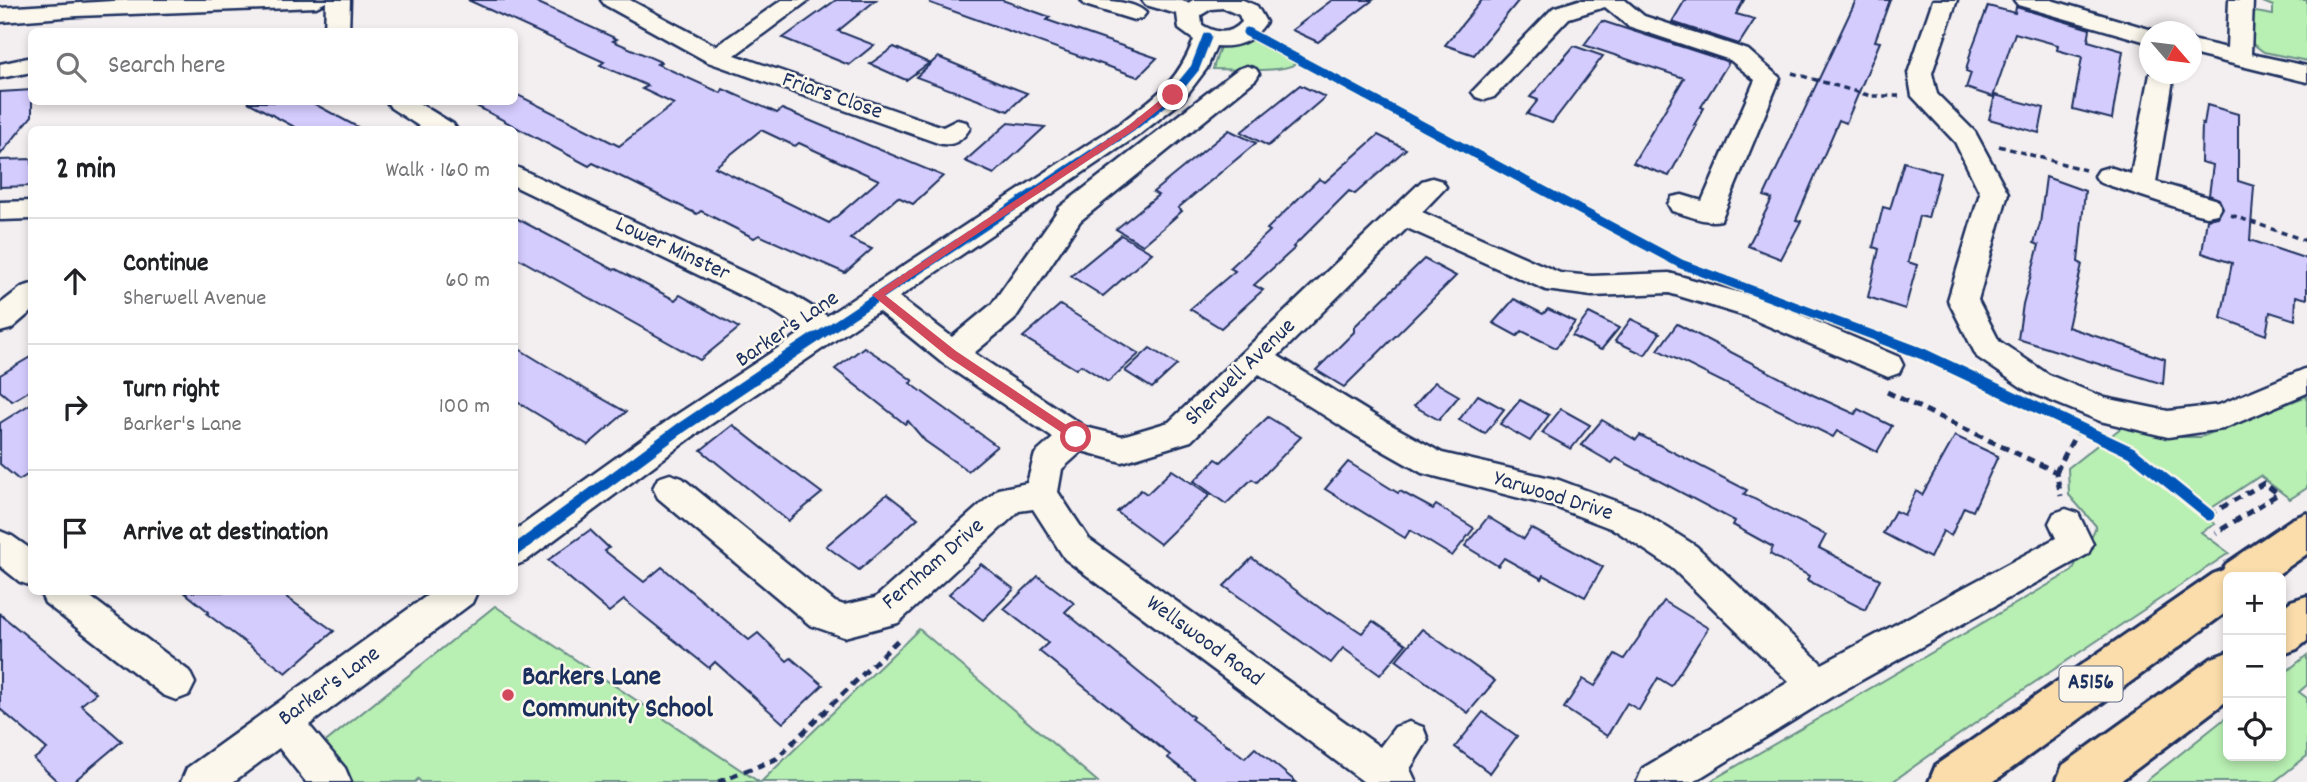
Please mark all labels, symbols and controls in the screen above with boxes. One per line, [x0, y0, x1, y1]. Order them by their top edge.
north arrow [2139, 21, 2202, 84]
search box [28, 28, 518, 105]
icon: search [52, 48, 90, 86]
text: Search here [108, 48, 226, 85]
street label: Friars Close [777, 64, 887, 130]
route end [1157, 79, 1188, 110]
text: 2 min [56, 150, 116, 193]
text: Walk · 160 m [385, 155, 490, 188]
street label: Lower Minster [609, 209, 735, 291]
text: Continue [123, 246, 208, 283]
icon: ahead [56, 262, 94, 300]
text: 60 m [445, 265, 490, 298]
text: Sherwell Avenue [123, 283, 266, 316]
street label: Barker's Lane [730, 283, 846, 377]
street label: Sherwell Avenue [1178, 311, 1304, 435]
text: Turn right [123, 372, 220, 409]
icon: right [56, 388, 94, 426]
text: 100 m [439, 391, 490, 424]
text: Barker's Lane [123, 409, 242, 442]
route start [1060, 421, 1091, 452]
street label: Yarwood Drive [1489, 463, 1617, 531]
street label: Fernham Drive [876, 511, 992, 619]
icon: arrive [56, 514, 94, 552]
text: Arrive at destination [123, 515, 328, 552]
map controls [2223, 572, 2286, 761]
button: + [2223, 572, 2286, 635]
street label: Wellswood Road [1138, 588, 1270, 696]
button: − [2223, 635, 2286, 698]
street label: Barker's Lane [272, 639, 388, 735]
place label: Barkers Lane Community School [522, 659, 713, 731]
road number: A5156 [2060, 666, 2122, 702]
marker: Barkers Lane Community School [500, 687, 516, 703]
button: locate [2223, 698, 2286, 761]

